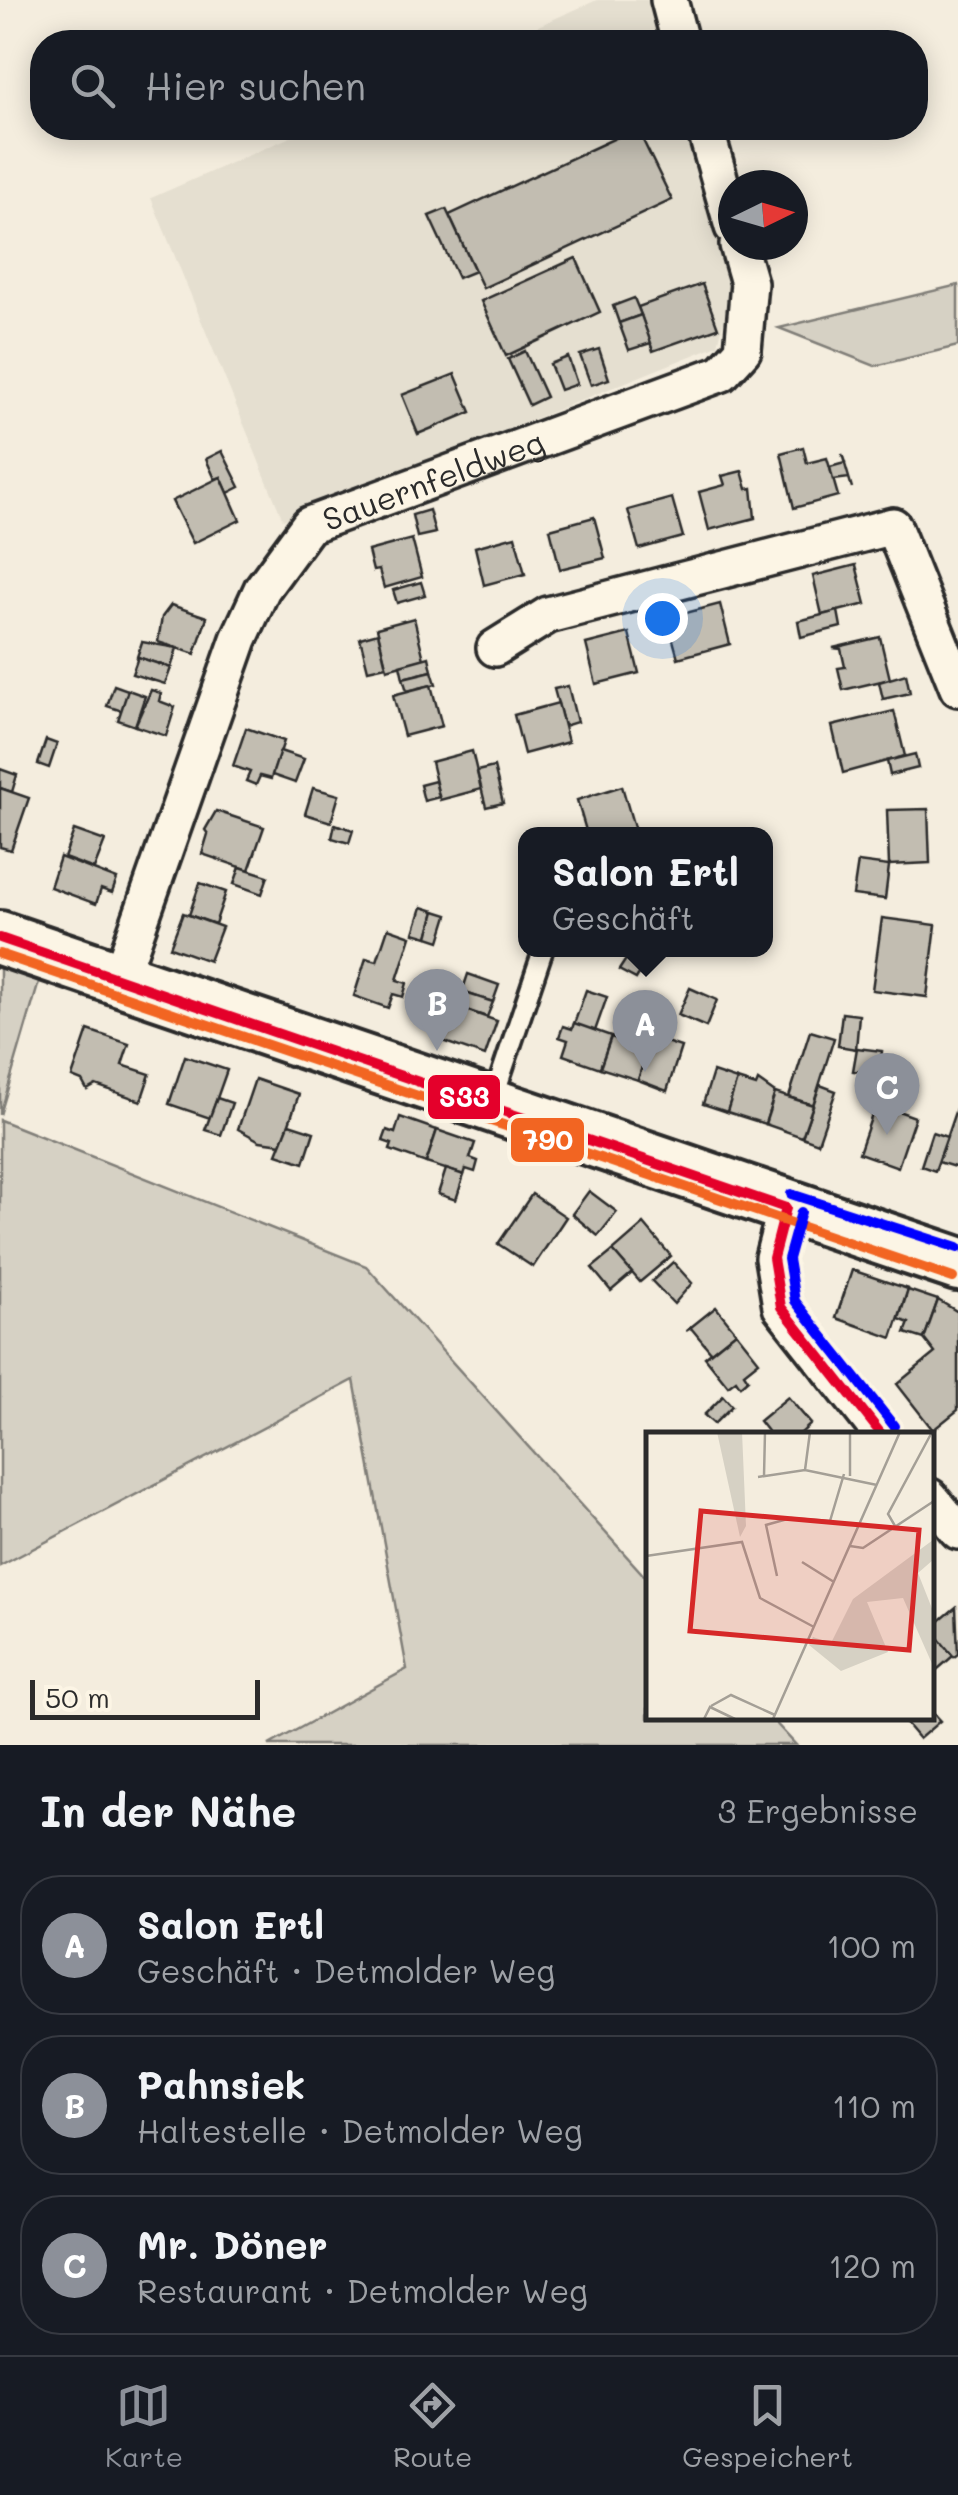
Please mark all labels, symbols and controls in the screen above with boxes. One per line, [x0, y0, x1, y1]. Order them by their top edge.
search box [30, 30, 928, 140]
icon: search [65, 58, 120, 113]
text: Hier suchen [145, 60, 366, 110]
north arrow [718, 170, 808, 260]
street label: Sauernfeldweg [316, 419, 549, 539]
your location [637, 593, 688, 644]
popup [518, 827, 773, 957]
text: Salon Ertl [552, 846, 739, 896]
text: Geschäft [552, 896, 694, 938]
pin: B [404, 968, 470, 1051]
pin: A [612, 990, 678, 1072]
pin: C [854, 1052, 920, 1135]
line badge: S33 [426, 1073, 502, 1121]
text: S33 [438, 1078, 490, 1114]
line badge: 790 [509, 1116, 586, 1164]
text: 790 [523, 1121, 573, 1157]
inset map [646, 1432, 933, 1720]
scale bar [30, 1675, 260, 1720]
text: 50 m [45, 1679, 110, 1715]
text: In der Nähe [40, 1783, 296, 1838]
text: 3 Ergebnisse [717, 1789, 918, 1831]
text: Salon Ertl [137, 1899, 324, 1949]
text: A [63, 1924, 86, 1966]
text: 100 m [826, 1924, 916, 1966]
text: Geschäft · Detmolder Weg [137, 1949, 555, 1991]
text: Pahnsiek [137, 2059, 305, 2109]
text: B [64, 2084, 85, 2126]
text: 110 m [832, 2084, 916, 2126]
text: Haltestelle · Detmolder Weg [137, 2109, 583, 2151]
text: Mr. Döner [137, 2219, 328, 2269]
text: C [63, 2244, 86, 2286]
text: 120 m [828, 2244, 916, 2286]
text: Restaurant · Detmolder Weg [137, 2269, 588, 2311]
tab: Karte [105, 2378, 183, 2474]
tab: Route [393, 2378, 472, 2474]
tab: Gespeichert [682, 2378, 853, 2474]

